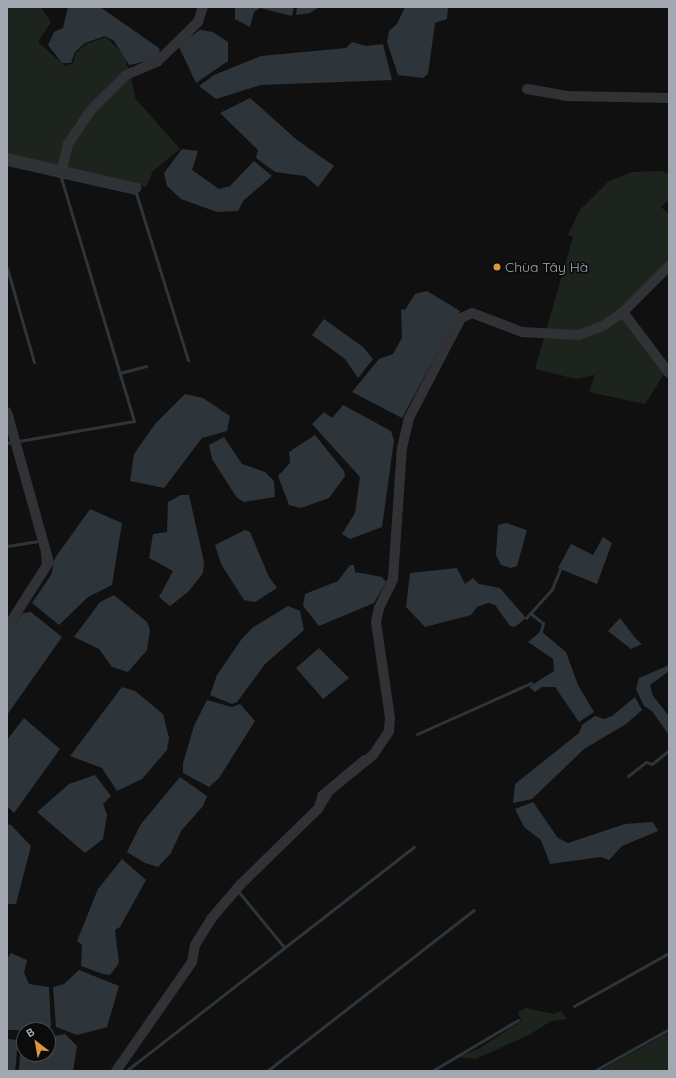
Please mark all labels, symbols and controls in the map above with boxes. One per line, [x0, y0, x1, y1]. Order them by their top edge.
place label: Chùa Tây Hà [505, 259, 588, 275]
marker: Chùa Tây Hà [492, 262, 502, 272]
north arrow [16, 1022, 56, 1062]
text: B [24, 1025, 37, 1040]

